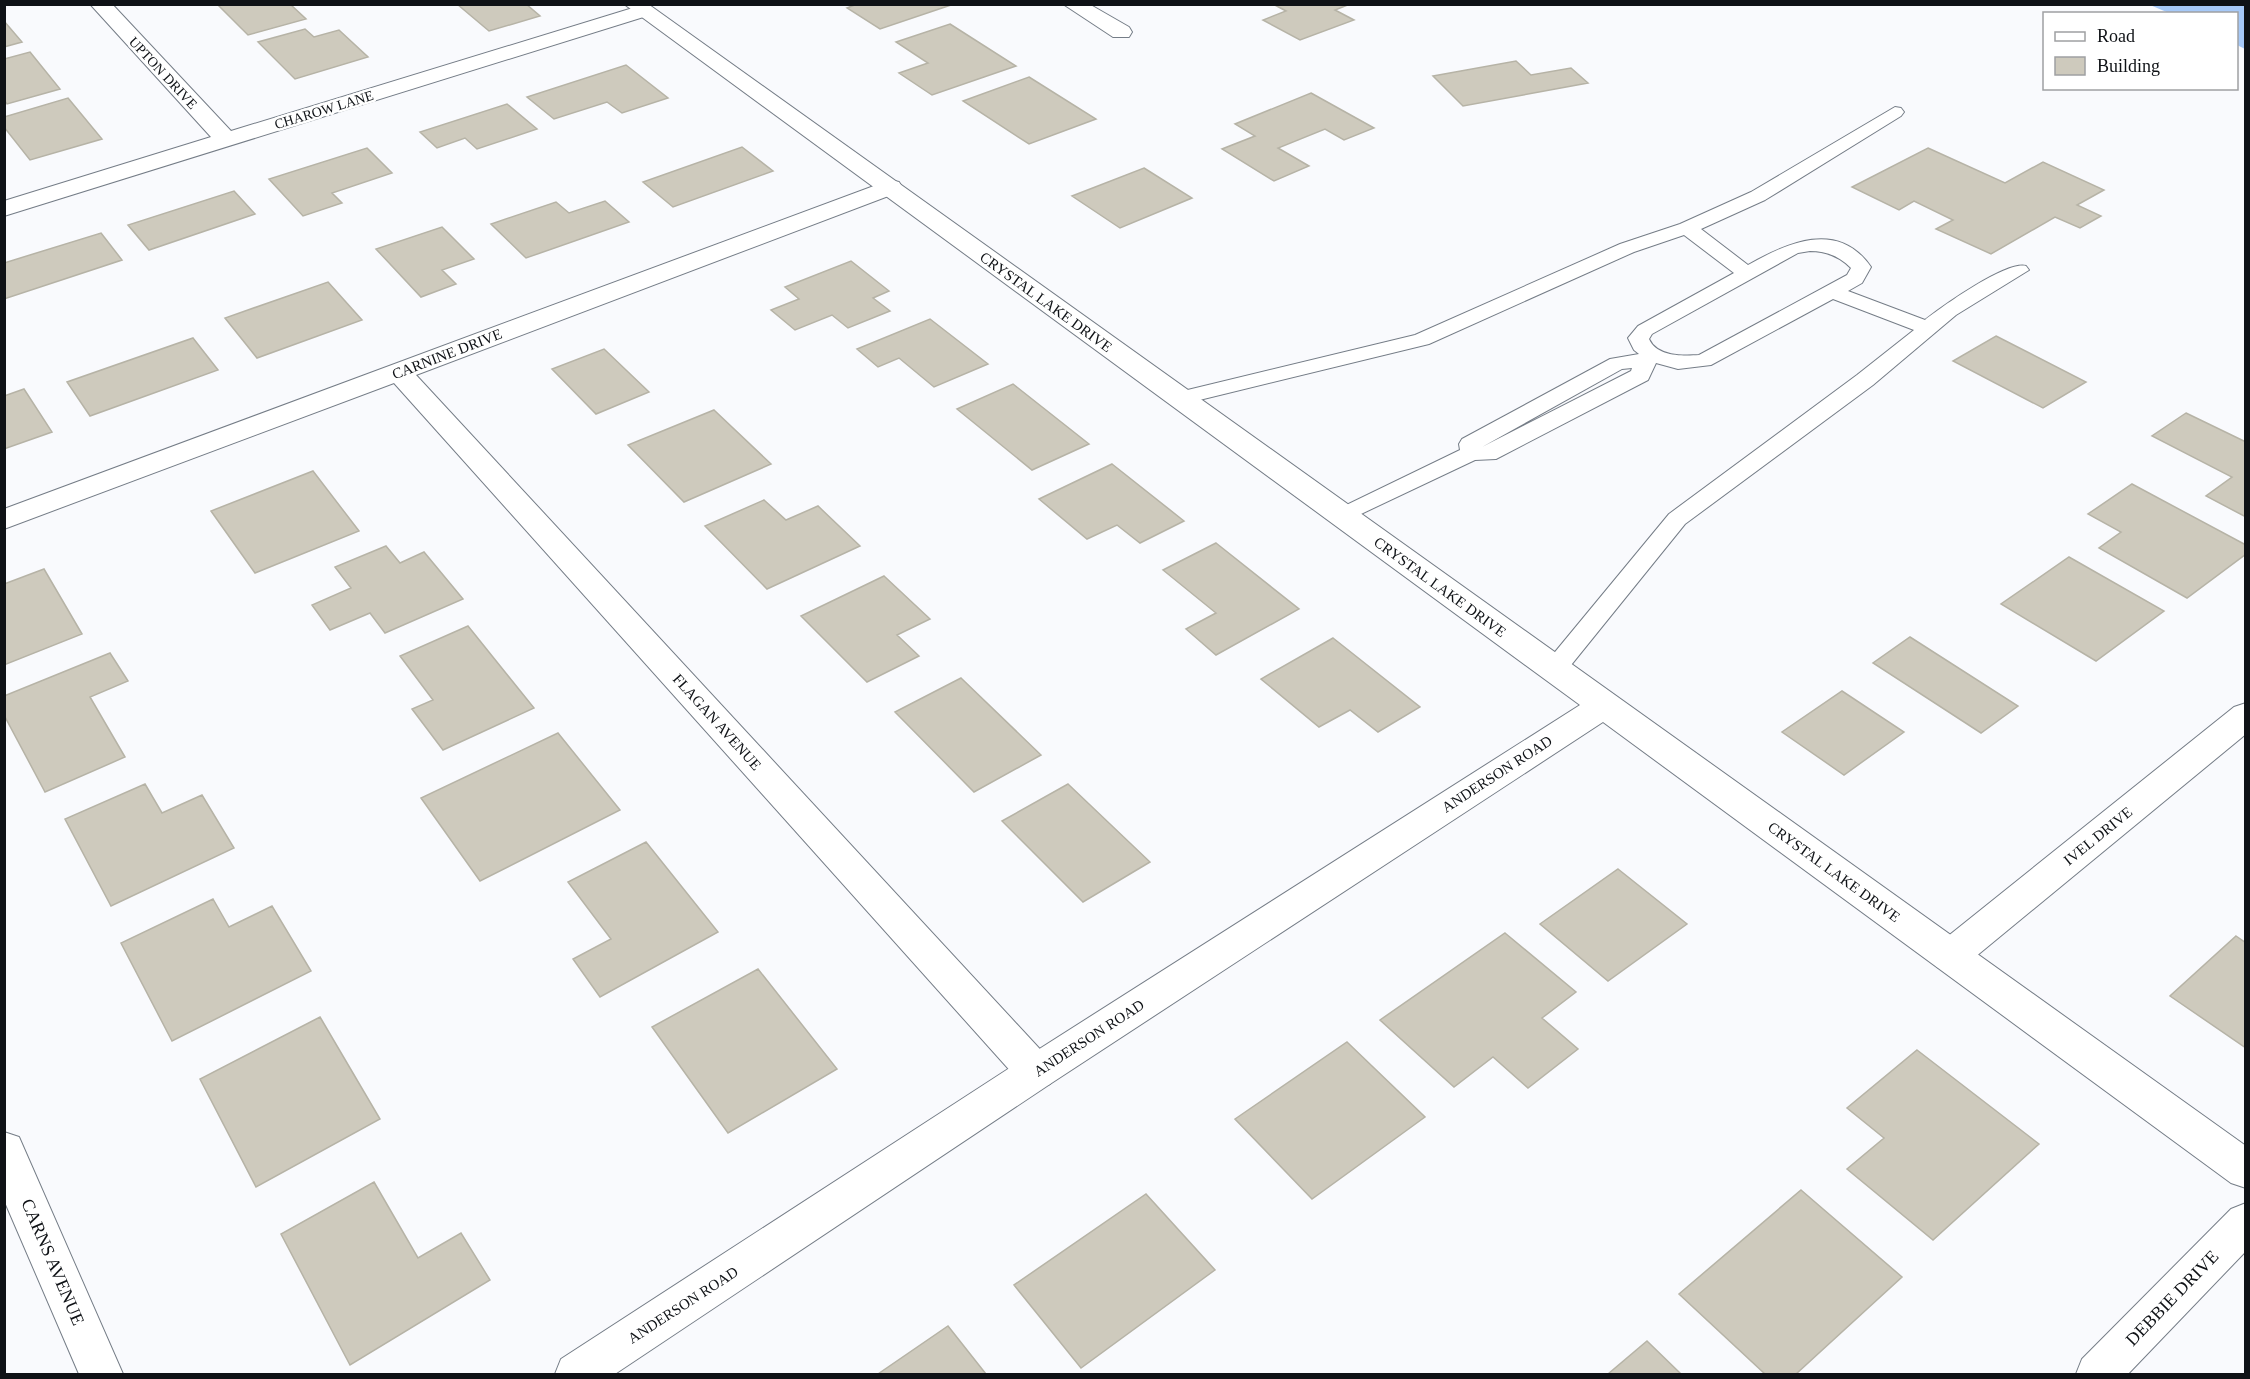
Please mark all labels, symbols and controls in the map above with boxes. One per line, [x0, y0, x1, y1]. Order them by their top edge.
legend [2043, 12, 2238, 90]
text: Road [2097, 26, 2135, 46]
street label: UPTON DRIVE [126, 34, 200, 112]
text: Building [2097, 56, 2160, 76]
street label: CHAROW LANE [273, 88, 375, 132]
street label: CRYSTAL LAKE DRIVE [977, 249, 1115, 355]
street label: CARNINE DRIVE [390, 326, 504, 382]
street label: CRYSTAL LAKE DRIVE [1371, 534, 1509, 640]
street label: FLAGAN AVENUE [670, 671, 764, 773]
street label: ANDERSON ROAD [1439, 732, 1555, 816]
street label: IVEL DRIVE [2061, 804, 2135, 868]
street label: CRYSTAL LAKE DRIVE [1765, 819, 1903, 925]
street label: ANDERSON ROAD [1031, 996, 1147, 1080]
street label: CARNS AVENUE [17, 1196, 89, 1328]
street label: DEBBIE DRIVE [2122, 1246, 2222, 1350]
street label: ANDERSON ROAD [625, 1263, 741, 1347]

